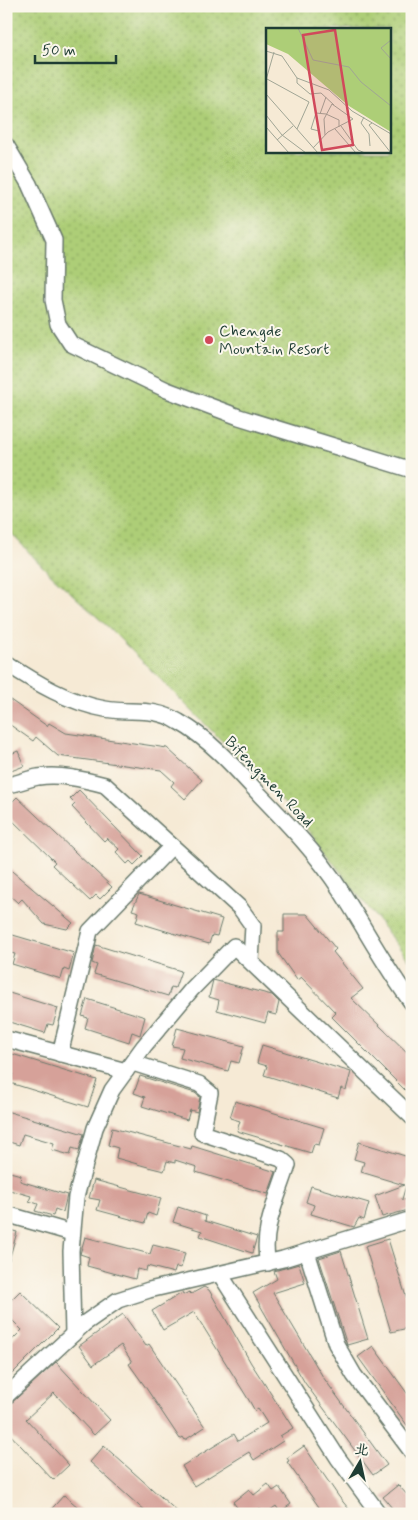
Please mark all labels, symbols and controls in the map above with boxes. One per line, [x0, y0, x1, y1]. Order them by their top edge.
inset map [266, 28, 390, 152]
scale bar [35, 32, 116, 64]
text: 50 m [42, 41, 76, 61]
place label: Chengde Mountain Resort [219, 321, 329, 360]
marker: Chengde Mountain Resort [203, 334, 215, 346]
street label: Bifengmen Road [220, 732, 318, 832]
north arrow [336, 1438, 386, 1488]
text: 北 [354, 1440, 370, 1460]

